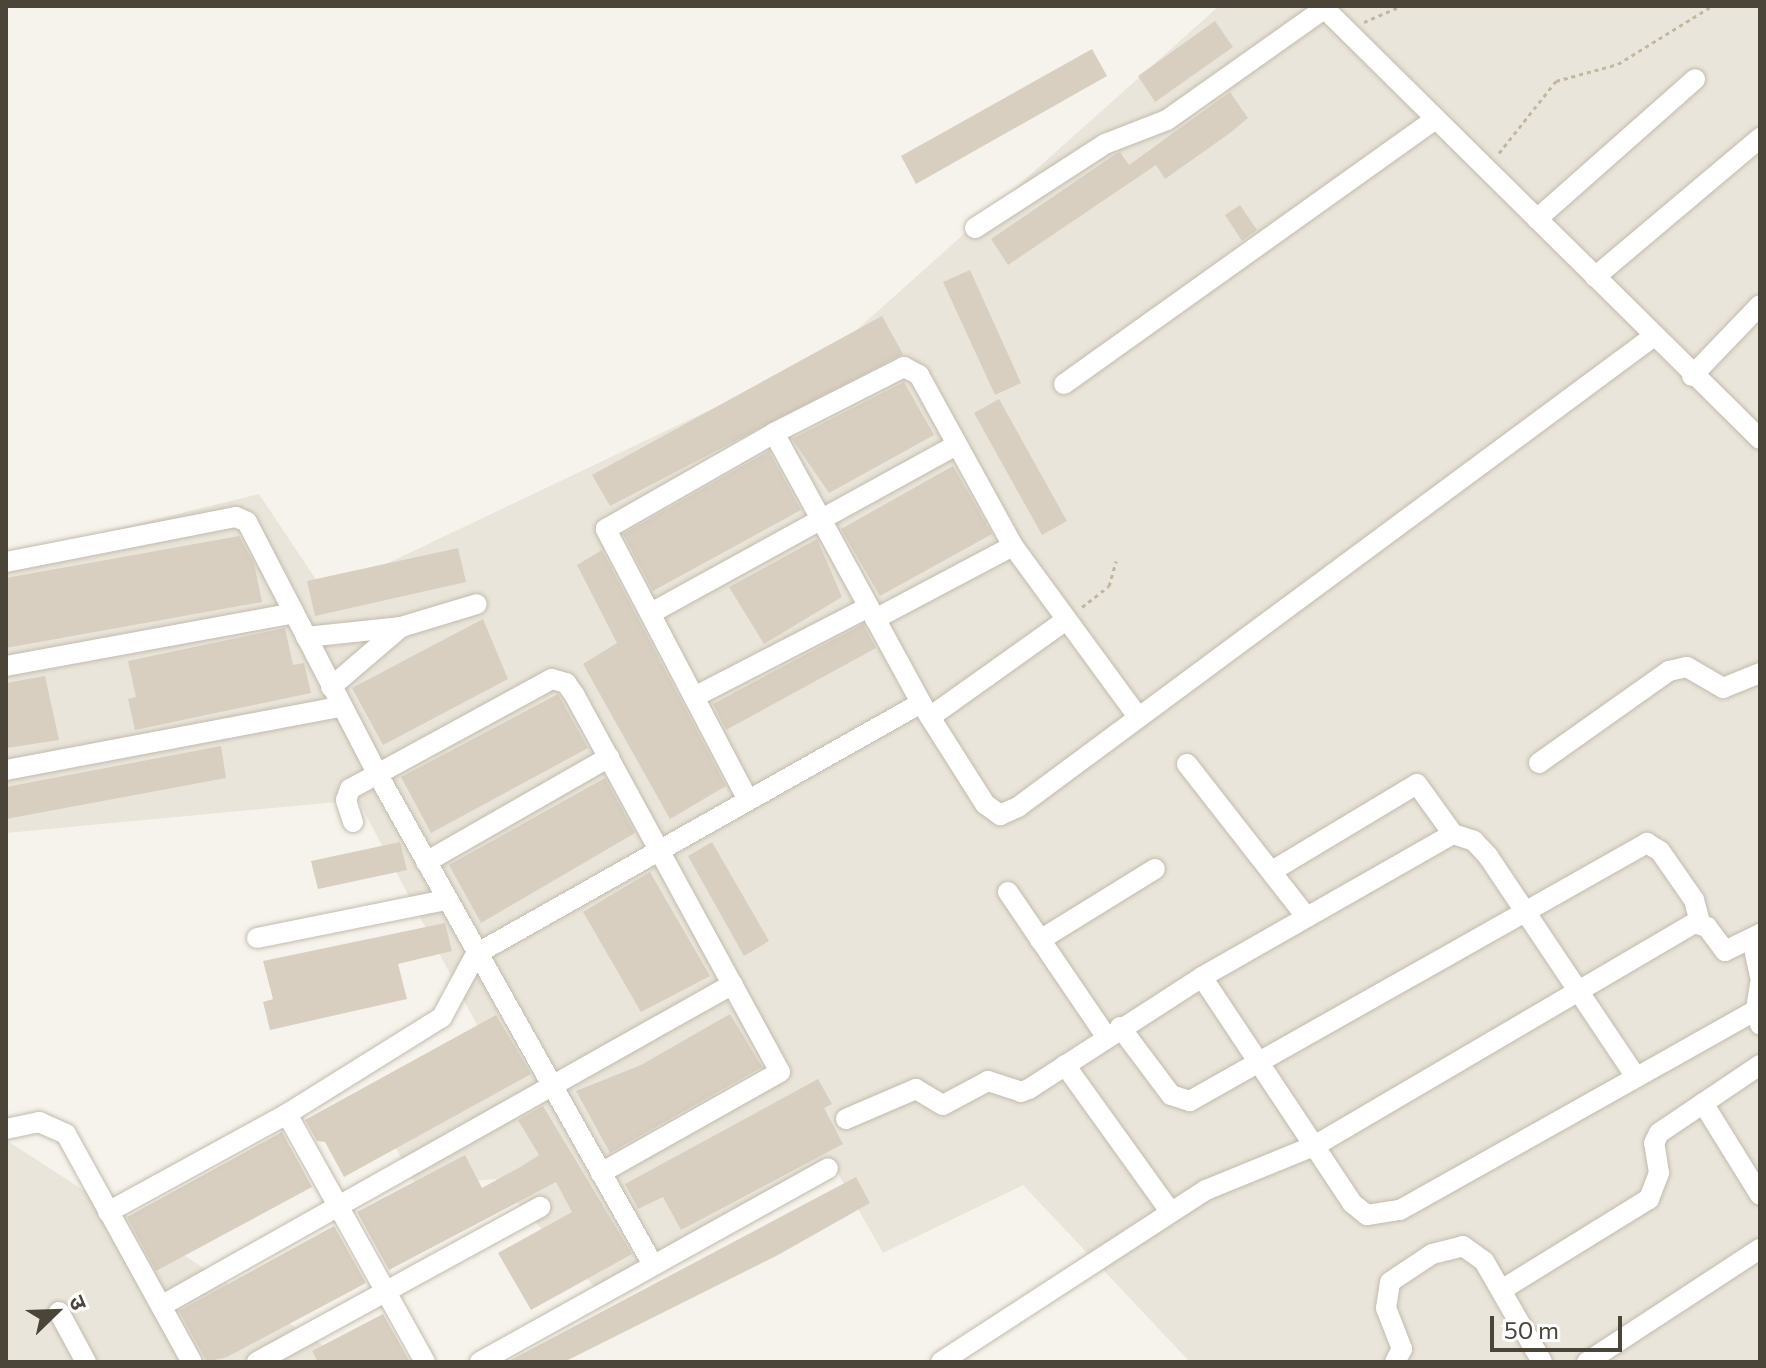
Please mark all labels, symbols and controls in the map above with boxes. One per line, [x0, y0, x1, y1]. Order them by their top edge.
north arrow [16, 1272, 96, 1352]
text: उ [64, 1291, 93, 1314]
scale bar [1494, 1300, 1626, 1350]
text: 50 m [1504, 1315, 1559, 1344]

